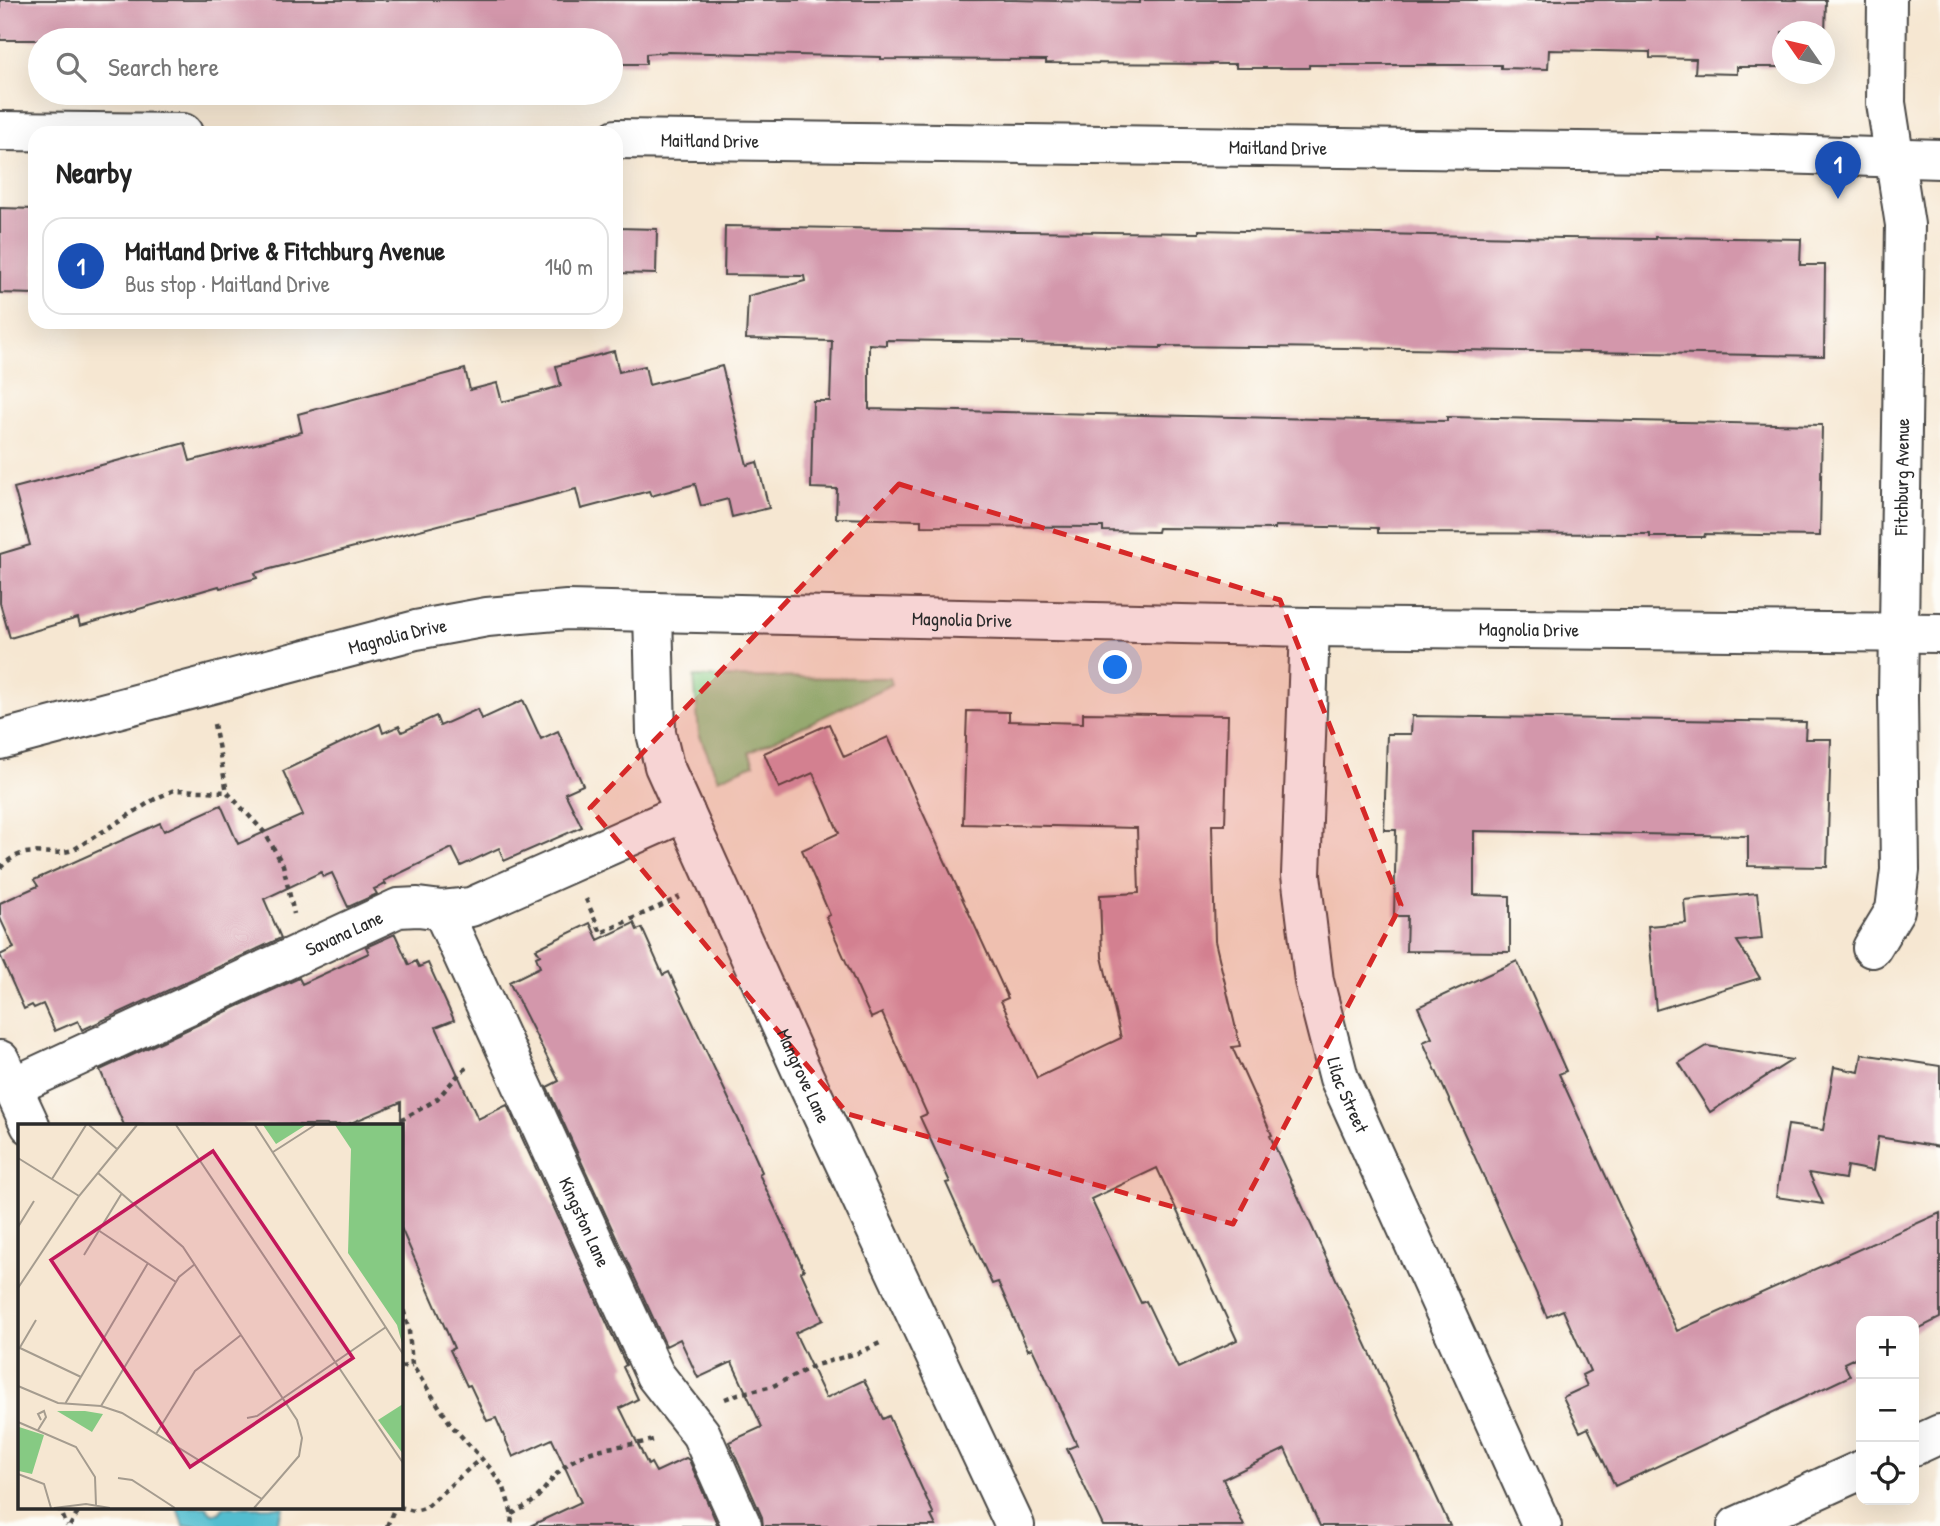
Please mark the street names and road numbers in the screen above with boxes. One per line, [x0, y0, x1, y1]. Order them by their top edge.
street label: Maitland Drive [661, 127, 760, 154]
street label: Maitland Drive [1229, 134, 1328, 161]
street label: Fitchburg Avenue [1887, 418, 1915, 537]
street label: Magnolia Drive [912, 605, 1013, 633]
street label: Magnolia Drive [345, 612, 449, 660]
street label: Magnolia Drive [1479, 616, 1580, 643]
street label: Savana Lane [301, 904, 387, 962]
street label: Mangrove Lane [771, 1025, 837, 1128]
street label: Lilac Street [1321, 1054, 1375, 1137]
street label: Kingston Lane [553, 1173, 617, 1272]

